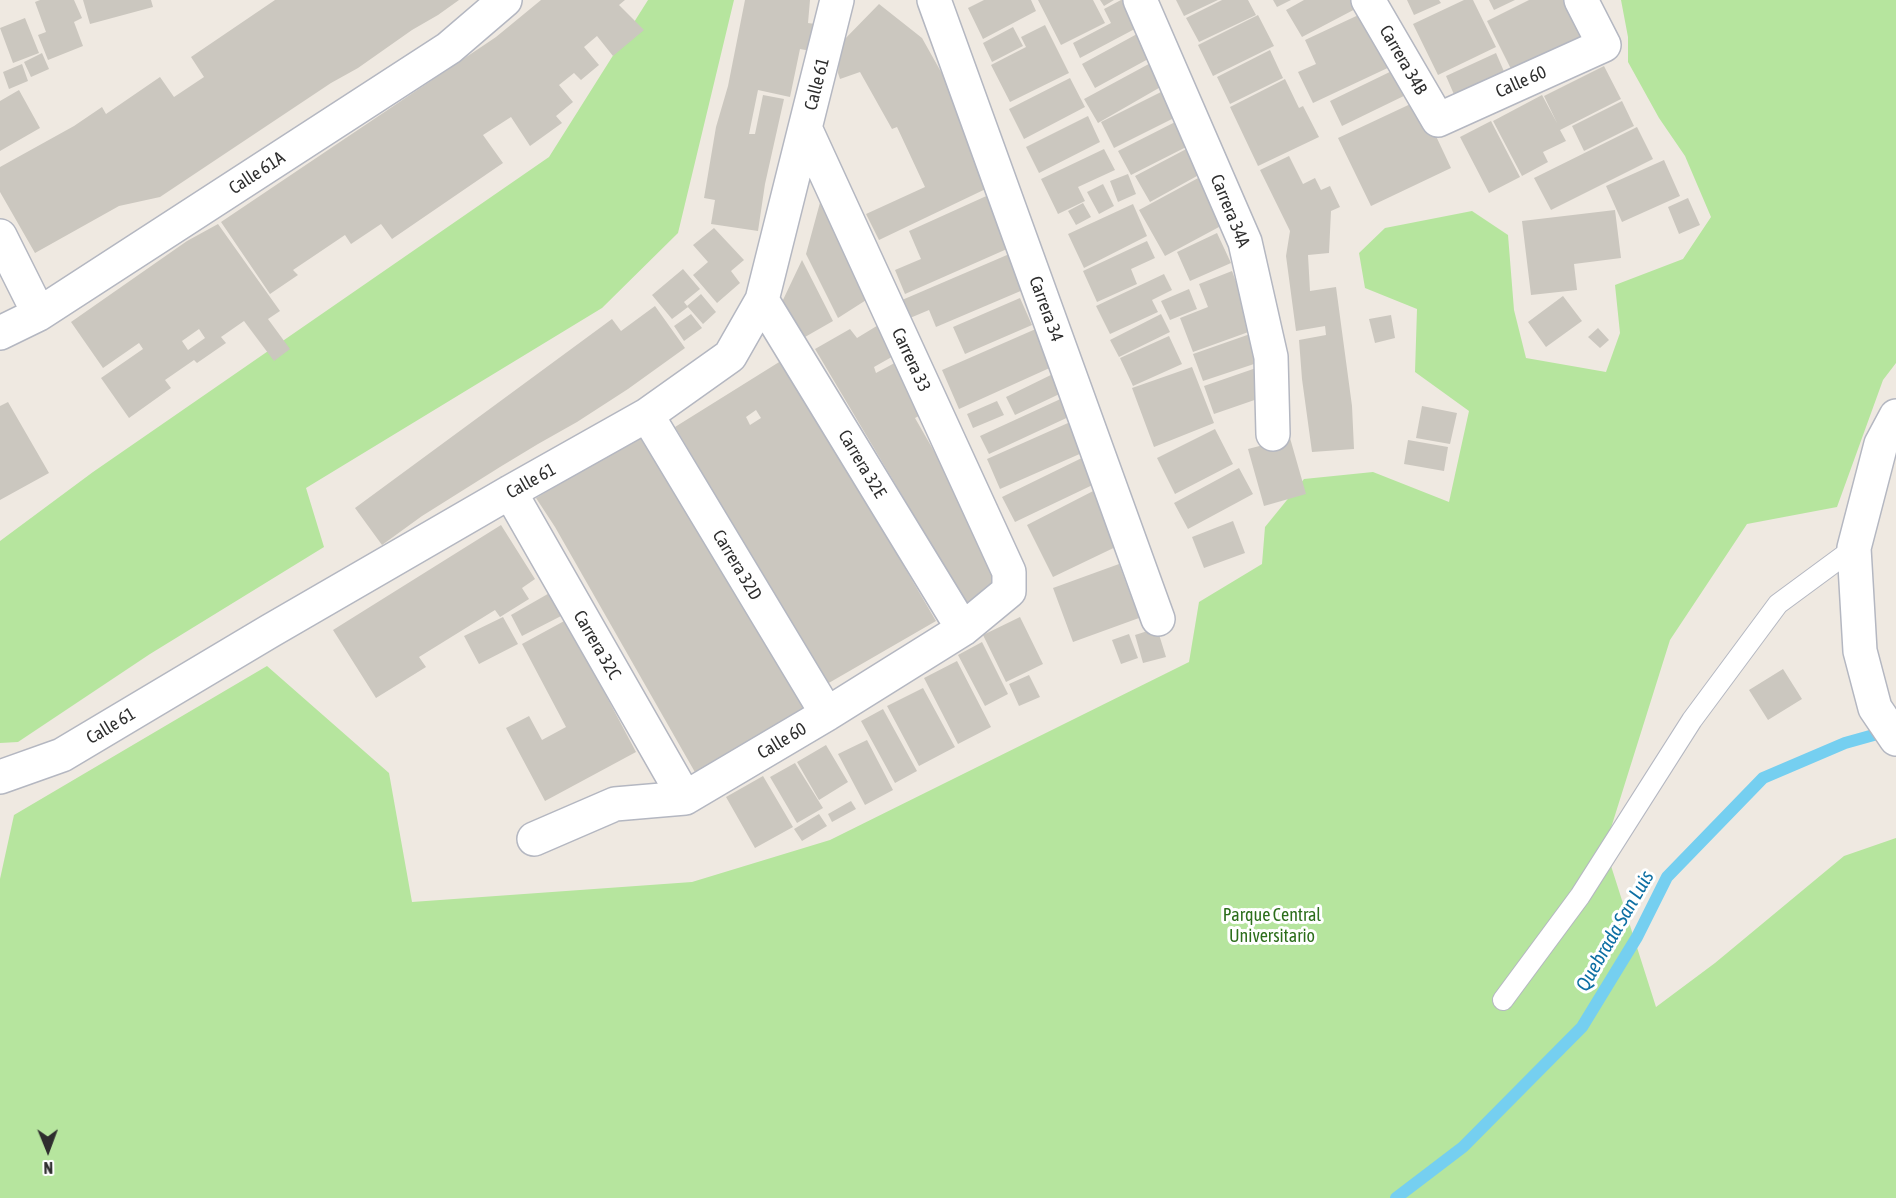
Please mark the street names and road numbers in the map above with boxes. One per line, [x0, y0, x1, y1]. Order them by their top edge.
street label: Carrera 34B [1375, 21, 1431, 99]
street label: Calle 61 [800, 55, 834, 113]
street label: Calle 60 [1492, 61, 1550, 103]
street label: Calle 61A [225, 147, 289, 199]
street label: Carrera 34A [1206, 171, 1254, 251]
street label: Carrera 34 [1024, 273, 1068, 345]
street label: Carrera 33 [887, 325, 935, 395]
street label: Carrera 32E [833, 426, 891, 502]
street label: Calle 61 [502, 459, 560, 503]
street label: Carrera 32D [708, 526, 766, 604]
street label: Carrera 32C [569, 607, 625, 683]
street label: Calle 61 [83, 703, 139, 749]
street label: Calle 60 [754, 718, 810, 764]

